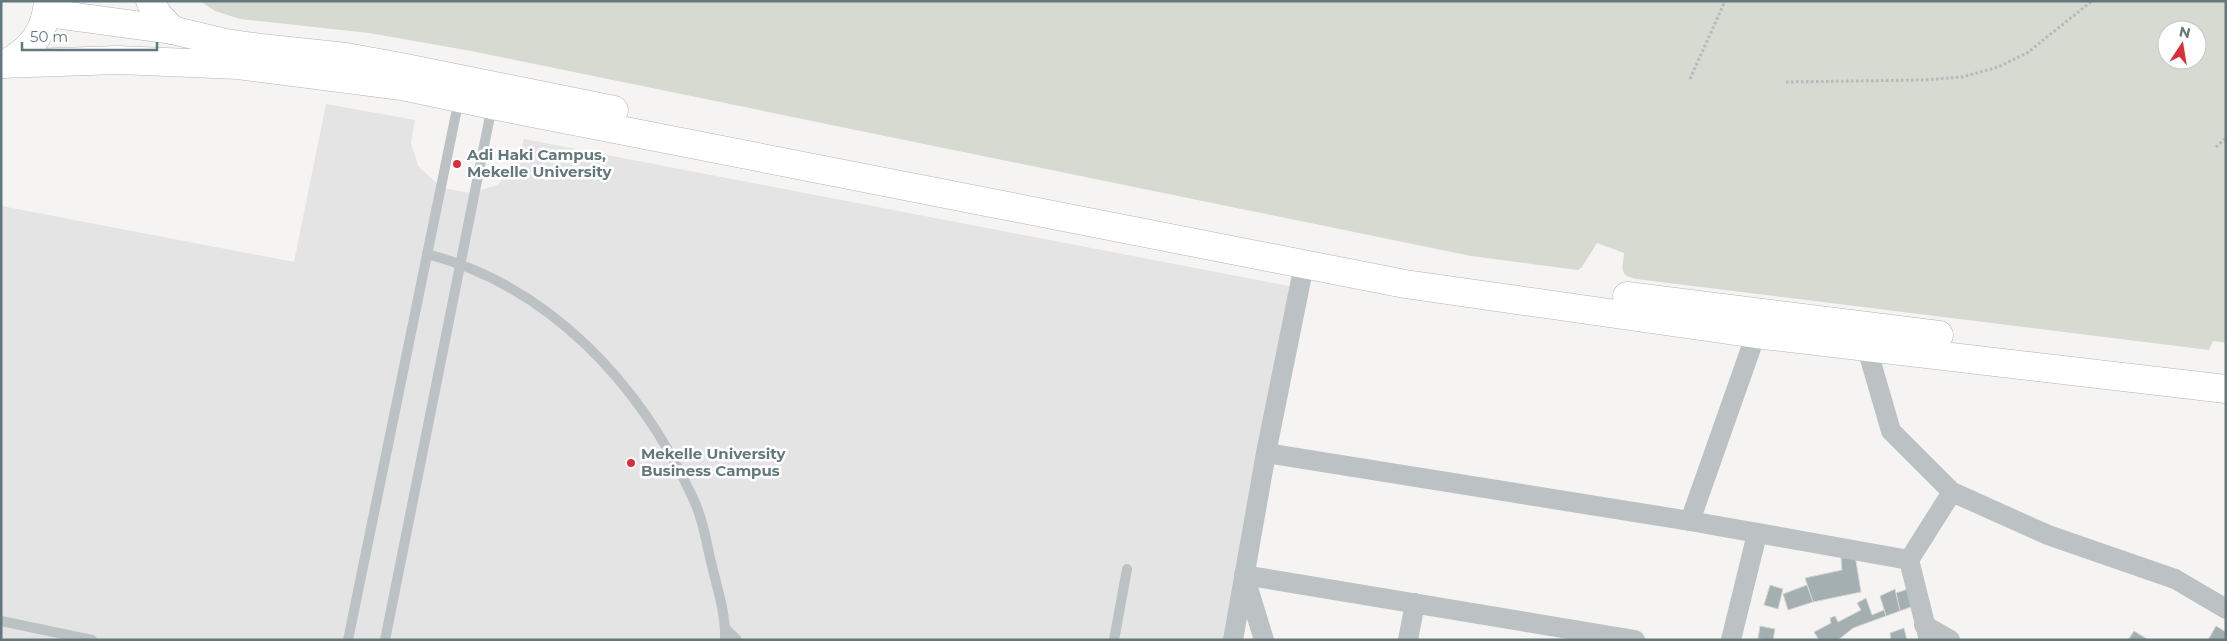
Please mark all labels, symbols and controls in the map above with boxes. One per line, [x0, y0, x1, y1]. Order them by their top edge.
scale bar [22, 20, 158, 52]
north arrow [2157, 20, 2207, 70]
text: N [2177, 22, 2192, 42]
text: 50 m [30, 27, 68, 46]
place label: Adi Haki Campus, Mekelle University [466, 145, 612, 181]
marker: Adi Haki Campus, Mekelle University [451, 158, 463, 170]
place label: Mekelle University Business Campus [641, 444, 786, 480]
marker: Mekelle University Business Campus [625, 457, 637, 469]

